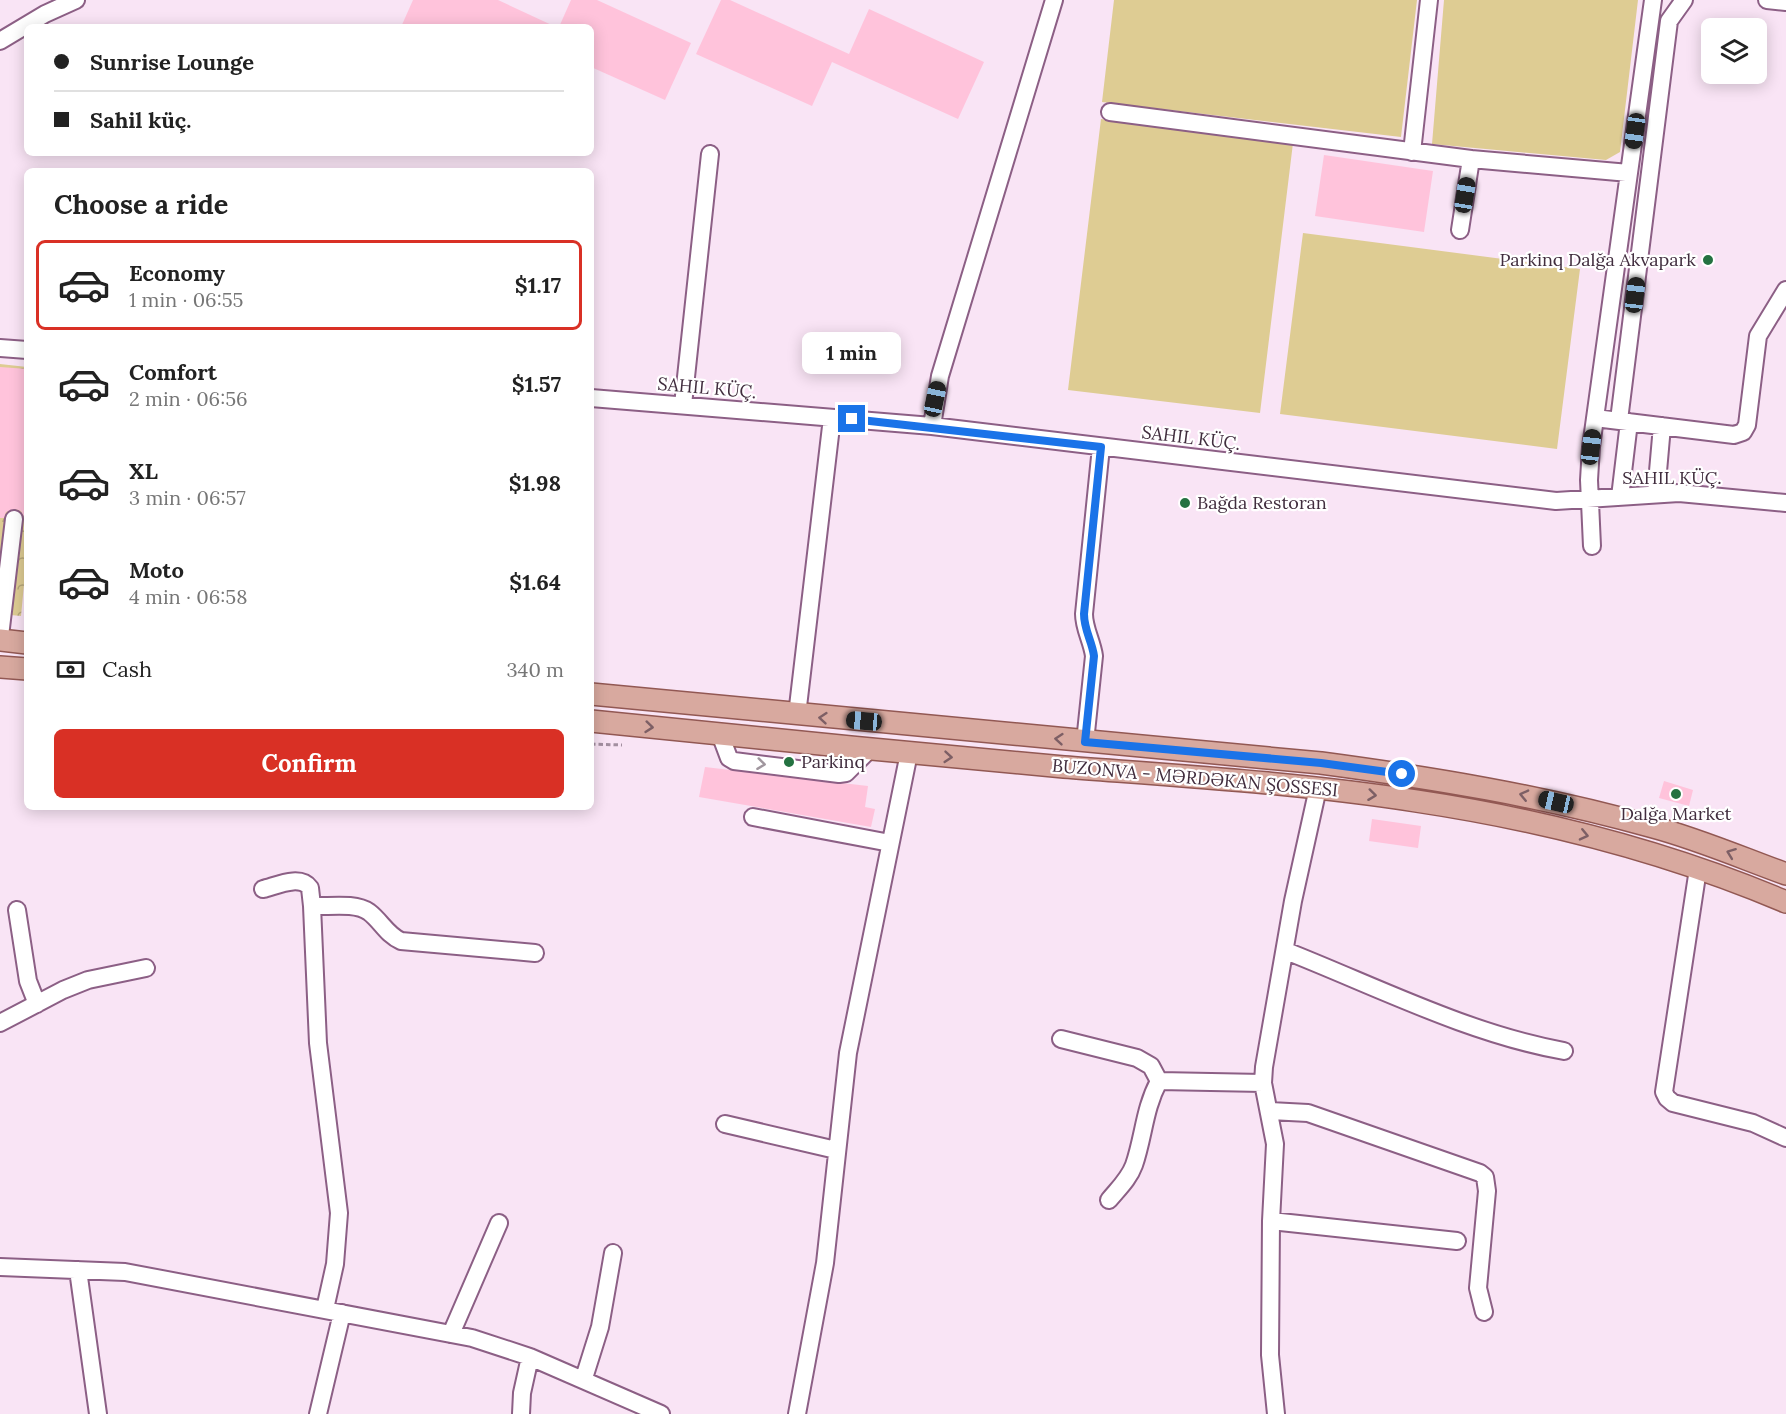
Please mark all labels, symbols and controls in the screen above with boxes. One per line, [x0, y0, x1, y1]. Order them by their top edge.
map controls [1701, 18, 1767, 84]
button: layers [1701, 18, 1767, 84]
text: Sunrise Lounge [90, 48, 254, 76]
text: Sahil küç. [90, 106, 191, 134]
car [1624, 112, 1646, 150]
car [1453, 176, 1477, 214]
text: Choose a ride [54, 187, 228, 221]
place label: Parkinq Dalğa Akvapark [1499, 248, 1696, 271]
marker: Parkinq Dalğa Akvapark [1701, 253, 1715, 267]
icon: car [57, 258, 111, 312]
text: Economy [129, 259, 225, 287]
text: $1.17 [515, 271, 561, 299]
car [1624, 276, 1646, 314]
text: 1 min · 06:55 [129, 287, 243, 312]
callout: 1 min [802, 332, 902, 374]
text: 1 min [826, 340, 877, 365]
icon: car [57, 357, 111, 411]
text: Comfort [129, 358, 217, 386]
text: $1.57 [512, 370, 561, 398]
street label: SAHIL KÜÇ. [657, 372, 758, 403]
car [922, 380, 948, 418]
text: 2 min · 06:56 [129, 386, 248, 411]
route end [838, 405, 865, 432]
street label: SAHIL KÜÇ. [1140, 420, 1242, 455]
car [1580, 428, 1602, 466]
icon: car [57, 456, 111, 510]
text: XL [129, 457, 158, 485]
street label: SAHIL KÜÇ. [1622, 466, 1722, 489]
text: $1.98 [509, 469, 561, 497]
text: 3 min · 06:57 [129, 485, 246, 510]
place label: Bağda Restoran [1197, 491, 1327, 514]
marker: Bağda Restoran [1178, 496, 1192, 510]
icon: car [57, 555, 111, 609]
text: Moto [129, 556, 184, 584]
text: $1.64 [509, 568, 561, 596]
text: 4 min · 06:58 [129, 584, 247, 609]
icon: cash [54, 653, 87, 686]
text: Cash [102, 655, 152, 683]
text: 340 m [506, 657, 564, 682]
car [845, 710, 883, 732]
one-way arrow [819, 712, 828, 725]
one-way arrow [645, 720, 654, 733]
button: Confirm [54, 729, 564, 798]
one-way arrow [1055, 733, 1064, 746]
place label: Parkinq [801, 750, 865, 773]
one-way arrow [943, 750, 952, 763]
street label: BUZONVA - MƏRDƏKAN ŞOSSESI [1051, 754, 1339, 801]
marker: Parkinq [782, 755, 796, 769]
one-way arrow [756, 758, 765, 770]
route start [1388, 760, 1415, 787]
marker: Dalğa Market [1669, 787, 1683, 801]
one-way arrow [1367, 788, 1377, 801]
one-way arrow [1519, 789, 1529, 802]
car [1536, 789, 1576, 815]
place label: Dalğa Market [1620, 802, 1732, 825]
one-way arrow [1579, 828, 1589, 841]
one-way arrow [1726, 848, 1737, 861]

